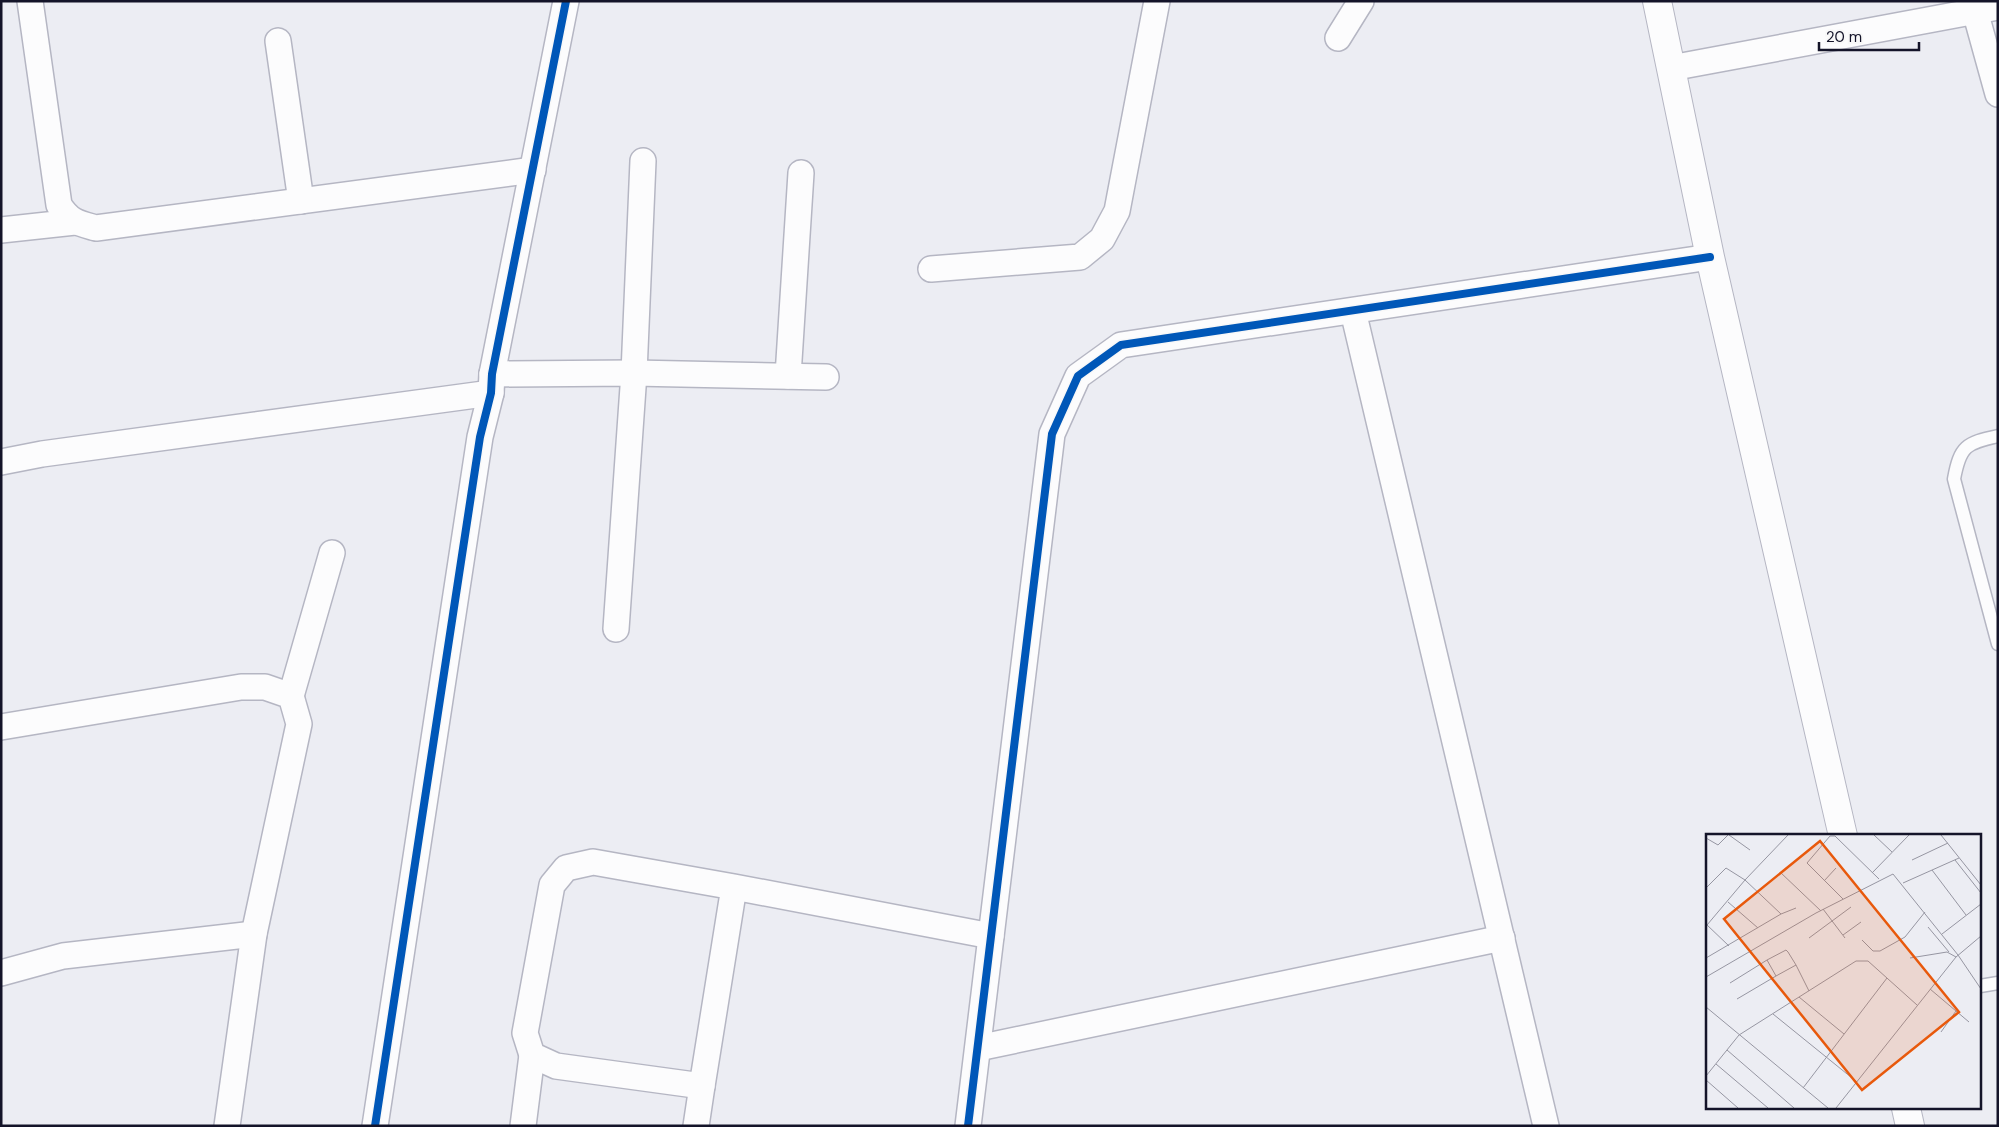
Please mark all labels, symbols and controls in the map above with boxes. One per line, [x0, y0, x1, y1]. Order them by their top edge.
scale bar [1819, 20, 1919, 52]
text: 20 m [1826, 27, 1862, 47]
inset map [1706, 834, 1982, 1110]

